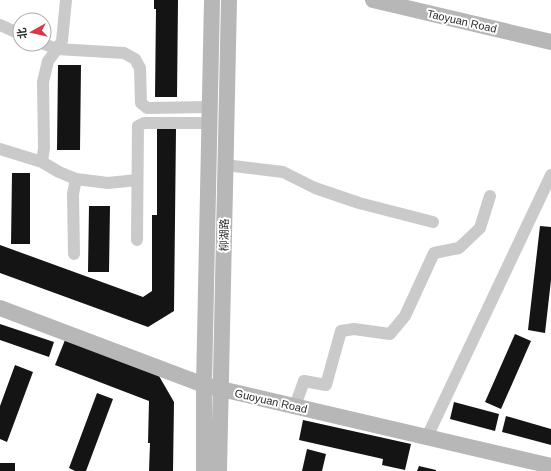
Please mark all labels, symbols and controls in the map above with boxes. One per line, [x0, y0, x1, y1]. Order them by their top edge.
street label: Taoyuan Road [426, 7, 498, 35]
north arrow [12, 12, 52, 52]
text: 北 [15, 27, 29, 40]
street label: 柳湖路 [218, 218, 230, 252]
street label: Guoyuan Road [234, 387, 308, 415]

